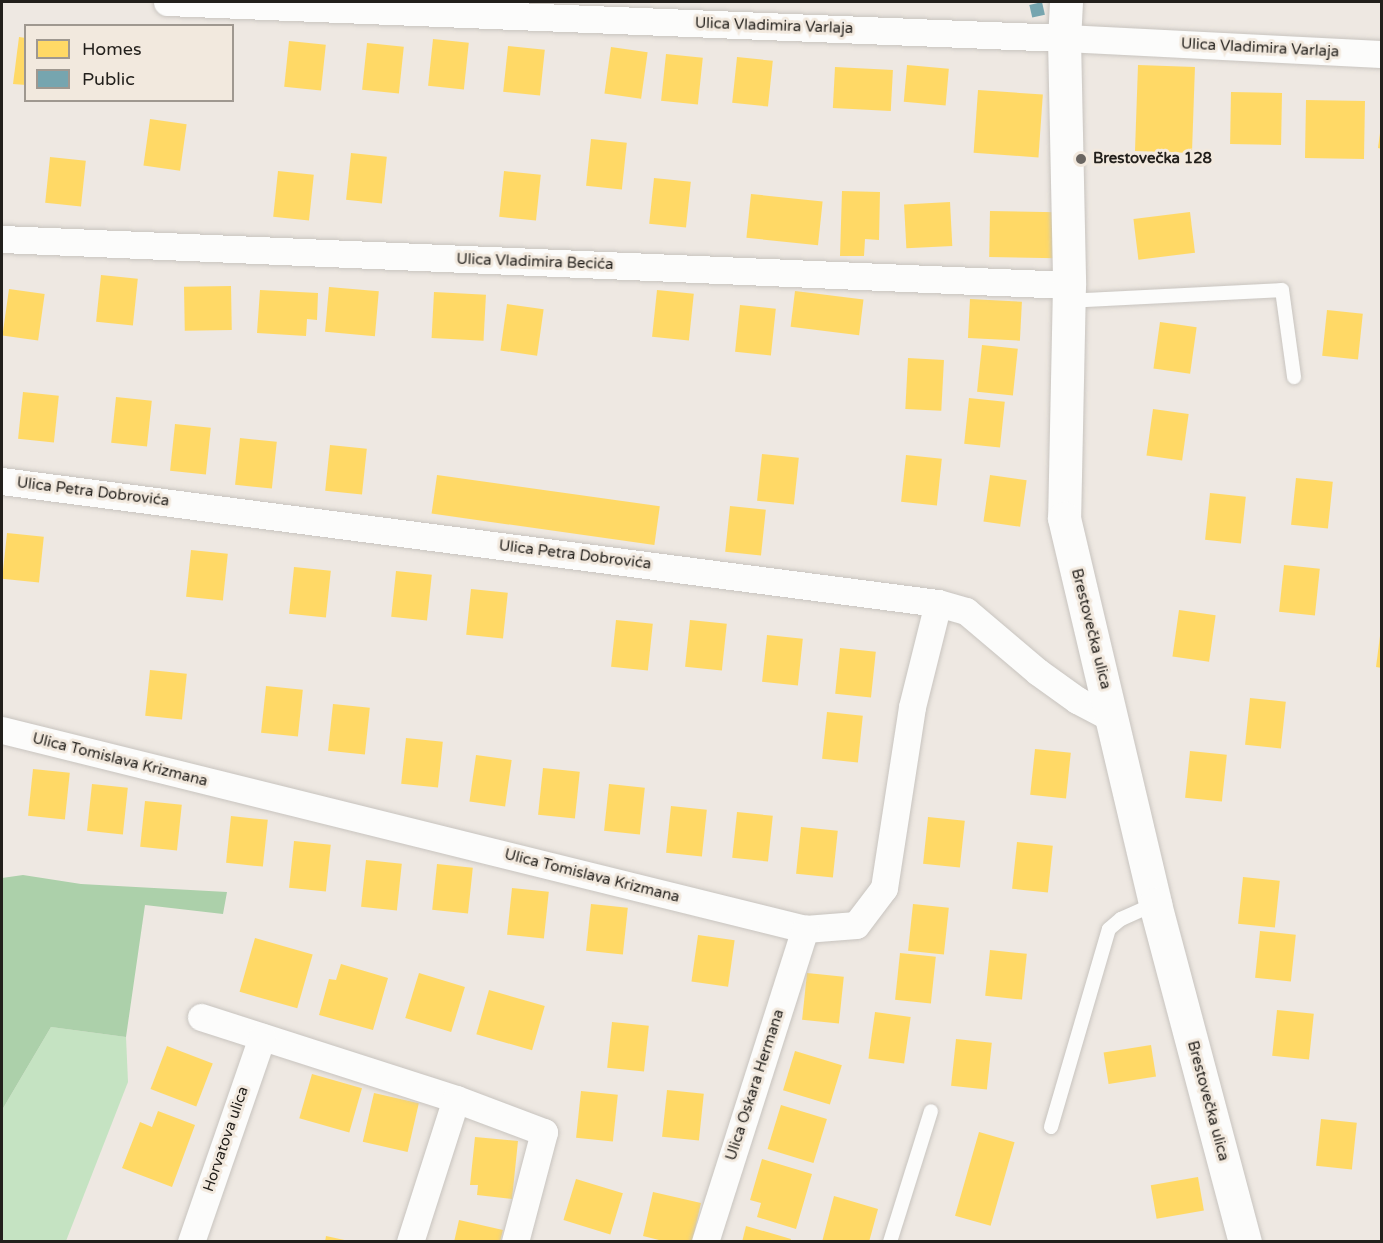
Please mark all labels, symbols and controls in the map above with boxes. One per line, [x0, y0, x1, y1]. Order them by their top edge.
street label: Ulica Vladimira Varlaja [695, 14, 853, 38]
legend [24, 24, 234, 102]
street label: Ulica Vladimira Varlaja [1180, 35, 1340, 61]
text: Homes [82, 38, 142, 60]
text: Public [82, 68, 135, 90]
place label: Brestovečka 128 [1093, 150, 1212, 168]
marker: Brestovečka 128 [1074, 152, 1088, 166]
street label: Ulica Vladimira Becića [456, 250, 614, 274]
street label: Ulica Petra Dobrovića [16, 474, 170, 510]
street label: Ulica Petra Dobrovića [498, 537, 652, 573]
street label: Brestovečka ulica [1067, 567, 1115, 691]
street label: Ulica Tomislava Krizmana [31, 729, 209, 791]
street label: Ulica Tomislava Krizmana [503, 845, 681, 907]
street label: Ulica Oskara Hermana [722, 1007, 788, 1163]
street label: Brestovečka ulica [1183, 1039, 1233, 1163]
street label: Horvatova ulica [200, 1084, 252, 1194]

